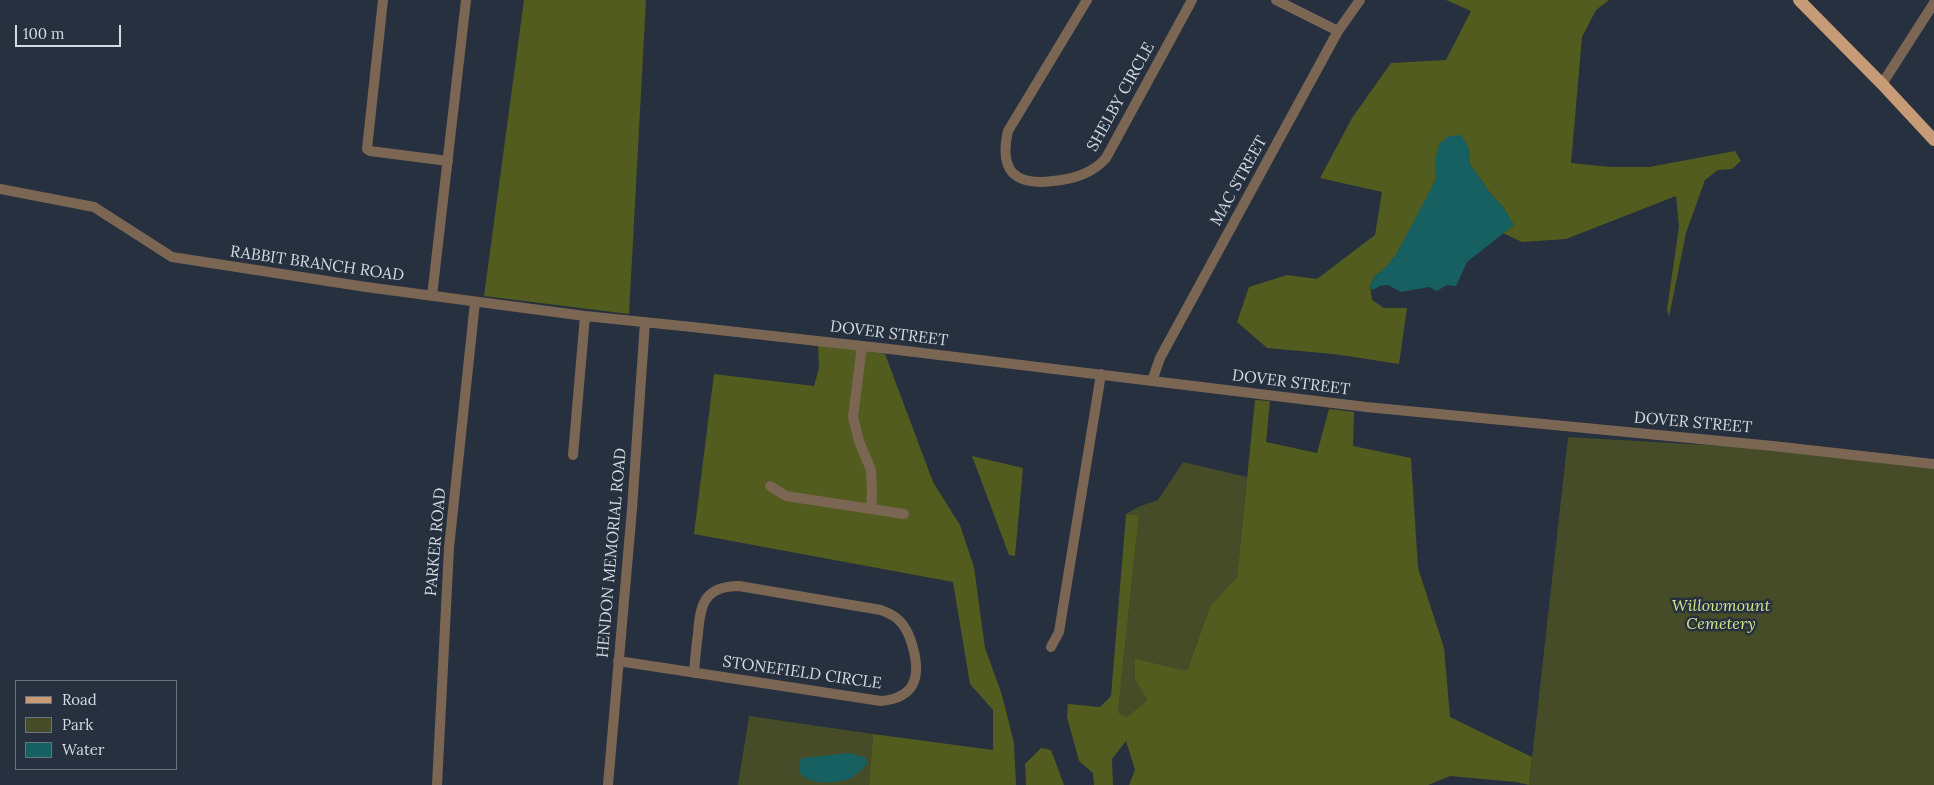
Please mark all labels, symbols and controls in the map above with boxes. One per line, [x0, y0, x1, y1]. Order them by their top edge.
scale bar [18, 15, 124, 47]
text: 100 m [23, 24, 64, 43]
street label: SHELBY CIRCLE [1083, 39, 1159, 155]
street label: MAC STREET [1206, 133, 1272, 229]
street label: RABBIT BRANCH ROAD [229, 242, 405, 286]
street label: DOVER STREET [829, 317, 949, 351]
street label: DOVER STREET [1231, 366, 1351, 400]
street label: DOVER STREET [1633, 408, 1753, 438]
street label: HENDON MEMORIAL ROAD [593, 447, 631, 659]
street label: PARKER ROAD [422, 487, 450, 597]
park label: Willowmount Cemetery [1672, 596, 1770, 634]
street label: STONEFIELD CIRCLE [721, 652, 883, 694]
legend [15, 680, 178, 770]
text: Road [62, 690, 97, 709]
text: Park [62, 715, 93, 734]
text: Water [62, 740, 104, 759]

